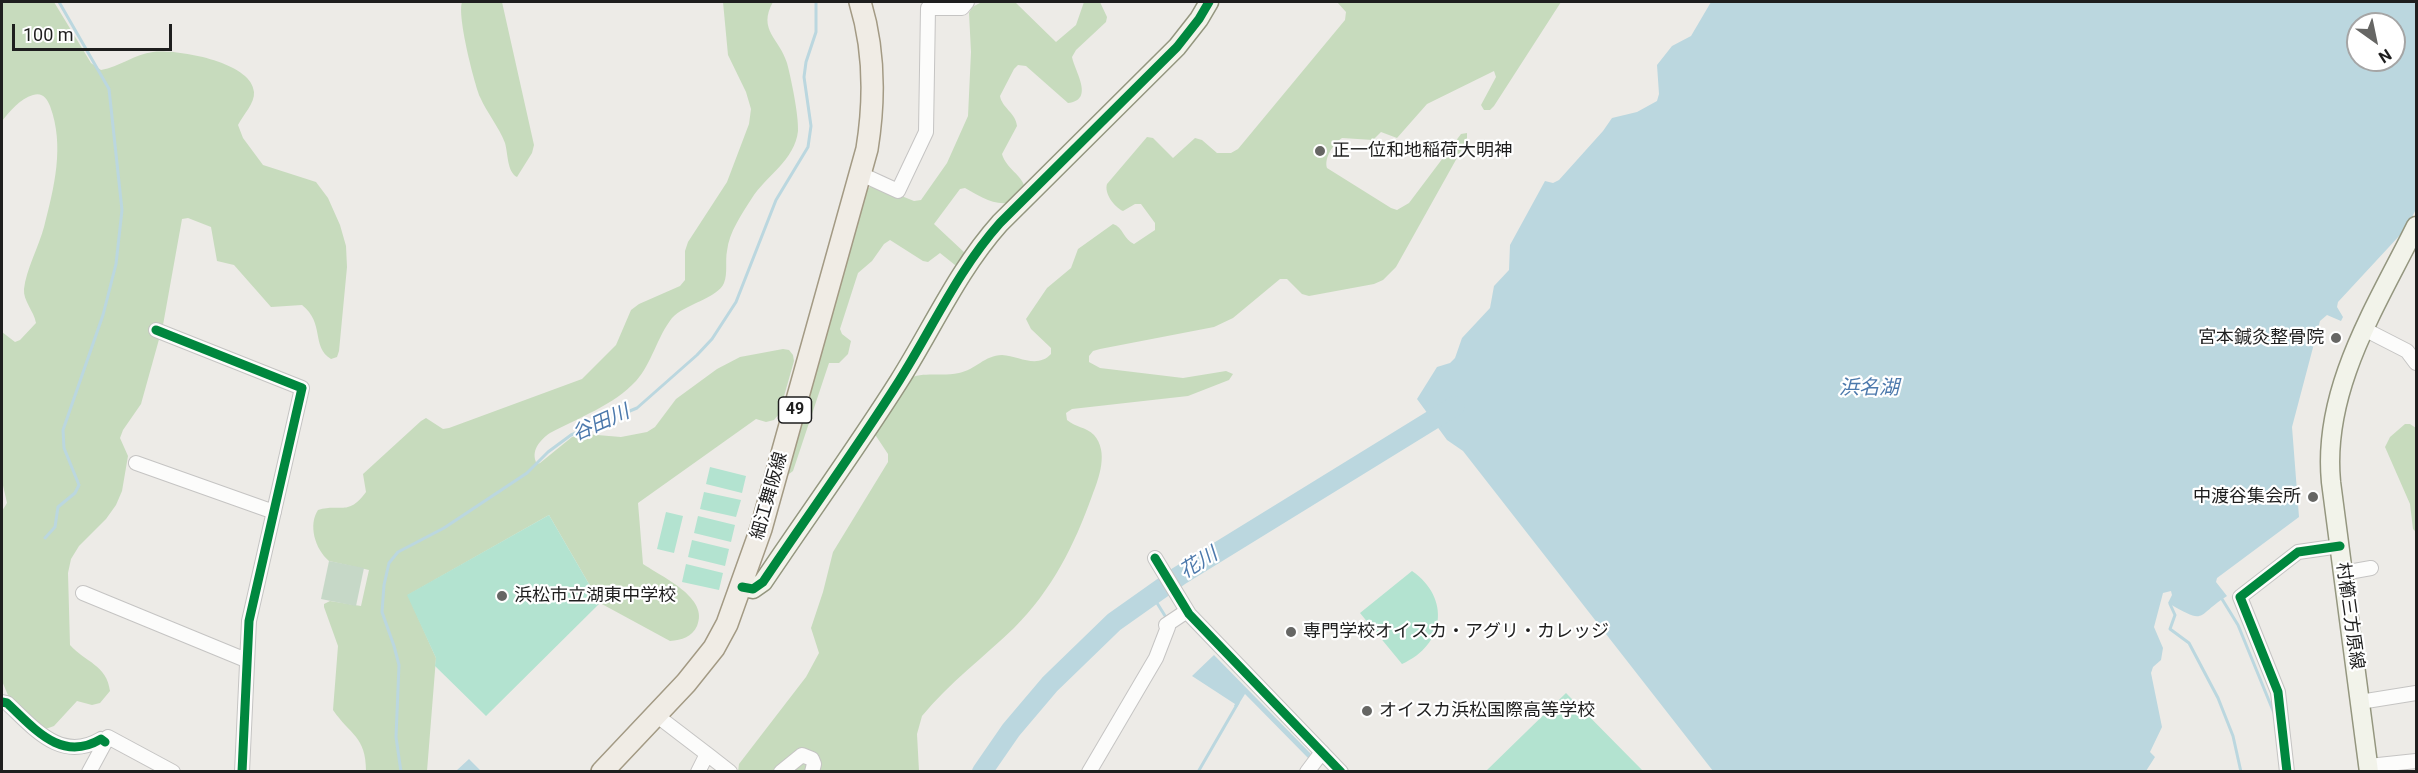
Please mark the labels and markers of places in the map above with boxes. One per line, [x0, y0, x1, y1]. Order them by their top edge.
place label: 正一位和地稲荷大明神 [1332, 140, 1512, 162]
marker: 正一位和地稲荷大明神 [1313, 144, 1327, 158]
place label: 宮本鍼灸整骨院 [2198, 327, 2324, 349]
marker: 宮本鍼灸整骨院 [2329, 331, 2343, 345]
place label: 中渡谷集会所 [2193, 486, 2301, 508]
marker: 中渡谷集会所 [2306, 490, 2320, 504]
place label: 浜松市立湖東中学校 [514, 585, 676, 607]
marker: 浜松市立湖東中学校 [495, 589, 509, 603]
place label: 専門学校オイスカ・アグリ・カレッジ [1303, 621, 1609, 643]
marker: 専門学校オイスカ・アグリ・カレッジ [1284, 625, 1298, 639]
place label: オイスカ浜松国際高等学校 [1379, 700, 1595, 722]
marker: オイスカ浜松国際高等学校 [1360, 704, 1374, 718]

